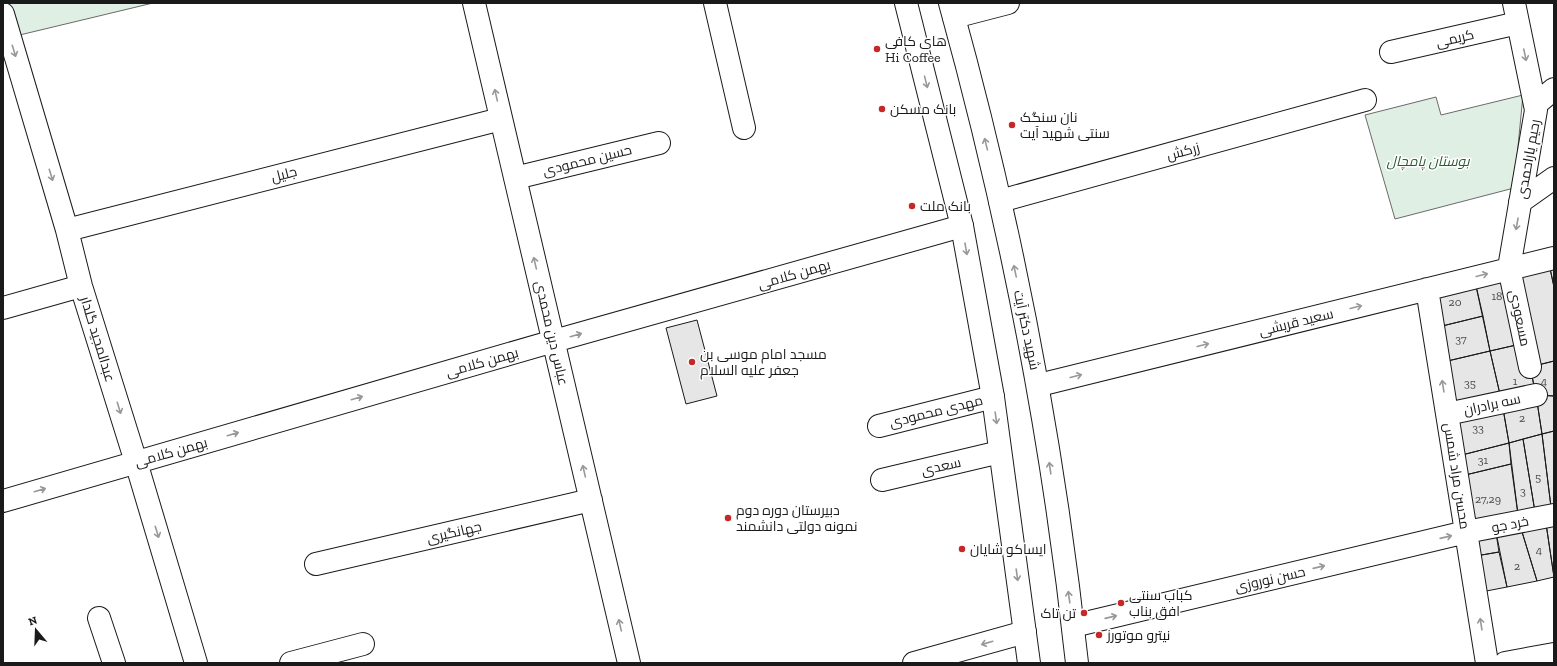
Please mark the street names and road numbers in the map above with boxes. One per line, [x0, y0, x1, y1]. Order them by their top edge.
street label: کریمی [1434, 26, 1476, 51]
street label: رحیم یاراحمدی [1513, 118, 1545, 200]
street label: زرکش [1165, 139, 1202, 164]
street label: حسین محمودی [541, 141, 633, 180]
street label: جلیل [269, 163, 299, 186]
street label: بهمن کلامی [756, 256, 832, 293]
street label: عباس دین محمدی [531, 279, 572, 387]
street label: شهید دکتر آیت [1010, 288, 1043, 372]
street label: مسعودی [1505, 288, 1534, 348]
street label: عبدالمجید گلدار [76, 293, 119, 384]
street label: سعید قریشی [1257, 305, 1335, 340]
street label: بهمن کلامی [444, 344, 520, 381]
street label: سه برادران [1462, 390, 1522, 419]
street label: مهدی محمودی [888, 392, 985, 431]
street label: محسن مراد شمس [1440, 422, 1473, 531]
street label: بهمن کلامی [133, 434, 209, 471]
street label: سعدی [919, 454, 963, 479]
street label: خرد جو [1490, 513, 1530, 536]
street label: جهانگیری [425, 518, 483, 547]
street label: حسن نوروزی [1233, 563, 1307, 596]

